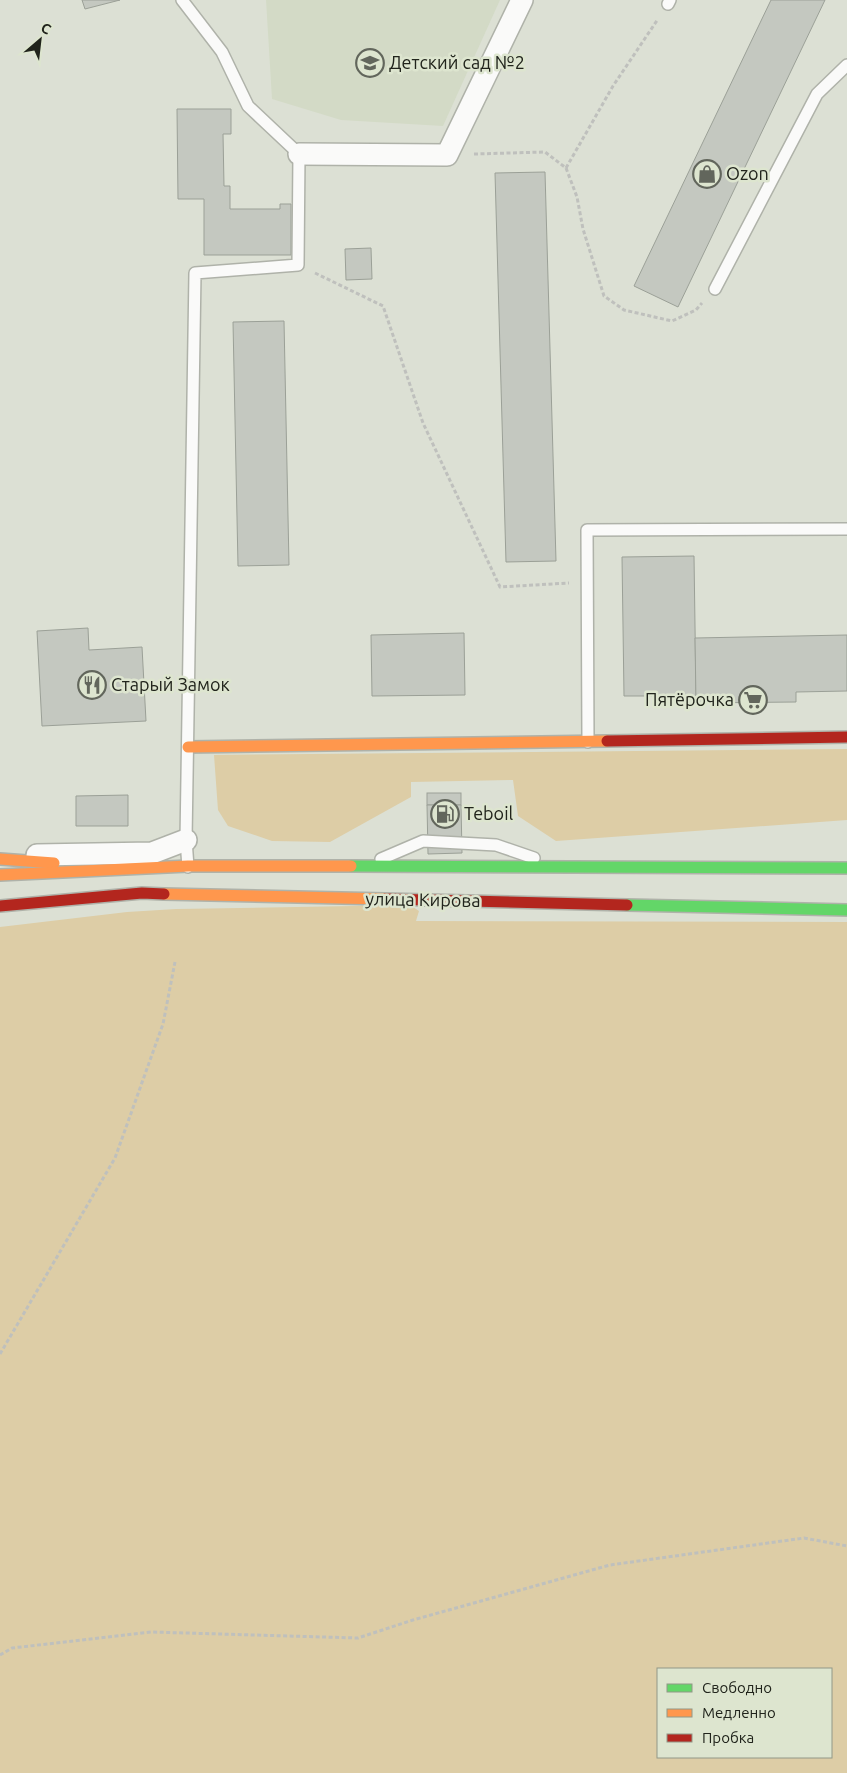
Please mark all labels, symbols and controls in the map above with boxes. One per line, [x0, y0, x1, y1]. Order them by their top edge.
north arrow [15, 15, 65, 65]
text: С [38, 19, 54, 38]
school or university icon: Детский сад №2 [355, 48, 385, 78]
place label: Детский сад №2 [389, 52, 525, 72]
shop icon: Ozon [692, 159, 722, 189]
place label: Ozon [726, 163, 769, 183]
restaurant icon: Старый Замок [77, 670, 107, 700]
place label: Старый Замок [111, 674, 230, 694]
supermarket icon: Пятёрочка [738, 685, 768, 715]
place label: Пятёрочка [645, 689, 734, 709]
fuel station icon: Teboil [430, 799, 460, 829]
place label: Teboil [464, 803, 514, 823]
street label: улица Кирова [365, 888, 481, 910]
legend [657, 1668, 832, 1758]
text: Свободно [702, 1679, 772, 1696]
text: Медленно [702, 1704, 776, 1721]
text: Пробка [702, 1729, 754, 1746]

